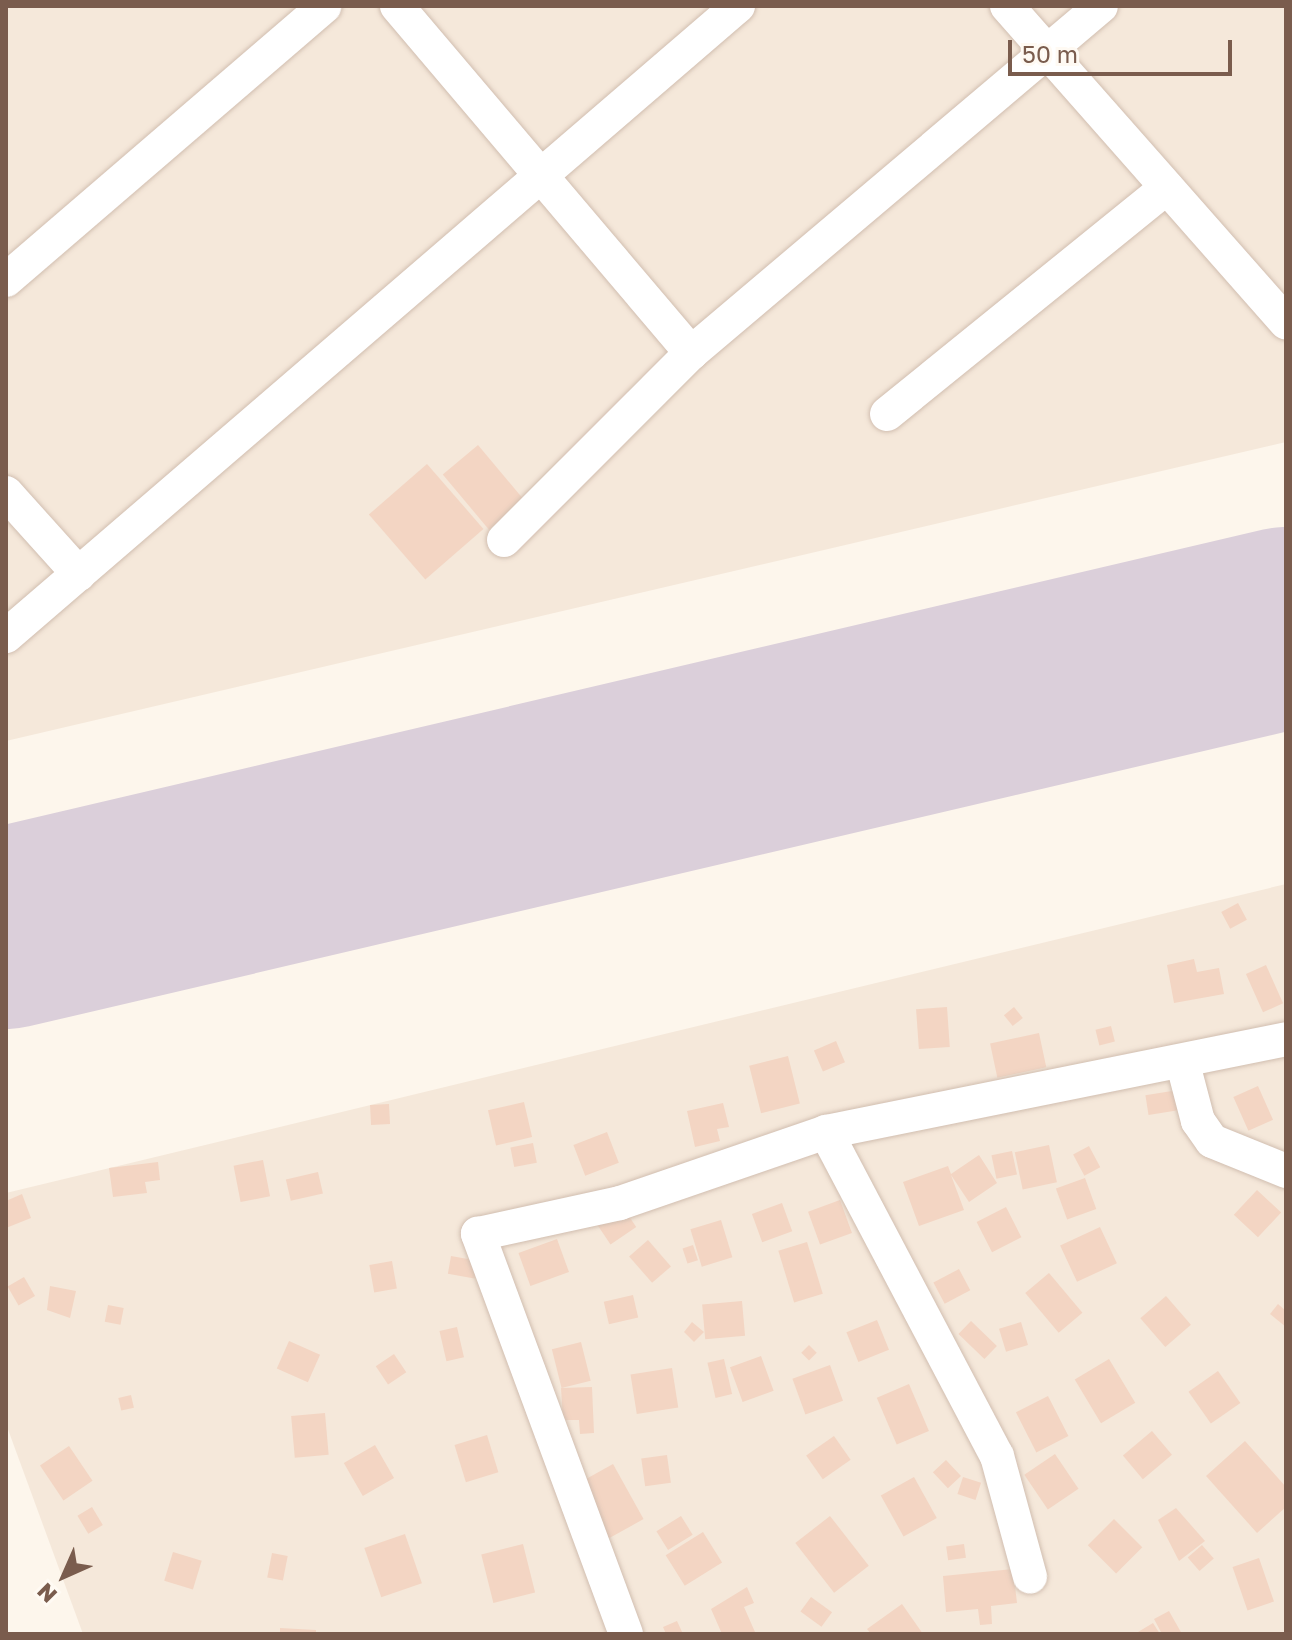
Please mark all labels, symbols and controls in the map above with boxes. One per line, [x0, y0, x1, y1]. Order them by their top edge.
scale bar [1012, 24, 1236, 74]
text: 50 m [1022, 39, 1078, 68]
north arrow [24, 1536, 104, 1616]
text: N [31, 1578, 62, 1609]

